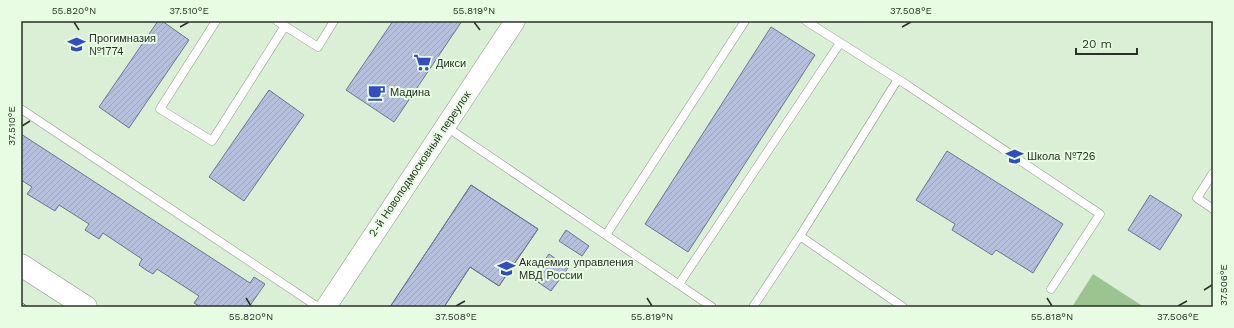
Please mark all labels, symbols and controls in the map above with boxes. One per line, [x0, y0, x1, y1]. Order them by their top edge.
text: 55.820°N [52, 5, 96, 16]
text: 37.510°E [169, 5, 209, 16]
text: 55.819°N [453, 5, 495, 16]
text: 37.508°E [890, 5, 932, 16]
scale bar [1076, 30, 1137, 56]
place label: Прогимназия №1774 [89, 32, 156, 58]
school or university icon: Прогимназия №1774 [66, 34, 86, 54]
text: 20 m [1082, 37, 1112, 51]
supermarket icon: Дикси [413, 53, 433, 73]
place label: Дикси [436, 57, 466, 70]
cafe icon: Мадина [367, 82, 387, 102]
place label: Мадина [390, 86, 431, 99]
street label: 2-й Новоподмосковный переулок [366, 89, 474, 239]
text: 37.510°E [6, 106, 17, 146]
school or university icon: Школа №726 [1004, 146, 1024, 166]
place label: Школа №726 [1027, 150, 1096, 163]
place label: Академия управления МВД России [519, 256, 633, 282]
school or university icon: Академия управления МВД России [496, 258, 516, 278]
text: 37.506°E [1218, 264, 1229, 306]
text: 55.820°N [229, 311, 273, 322]
text: 37.508°E [435, 311, 477, 322]
text: 55.819°N [631, 311, 673, 322]
text: 55.818°N [1031, 311, 1073, 322]
text: 37.506°E [1157, 311, 1199, 322]

